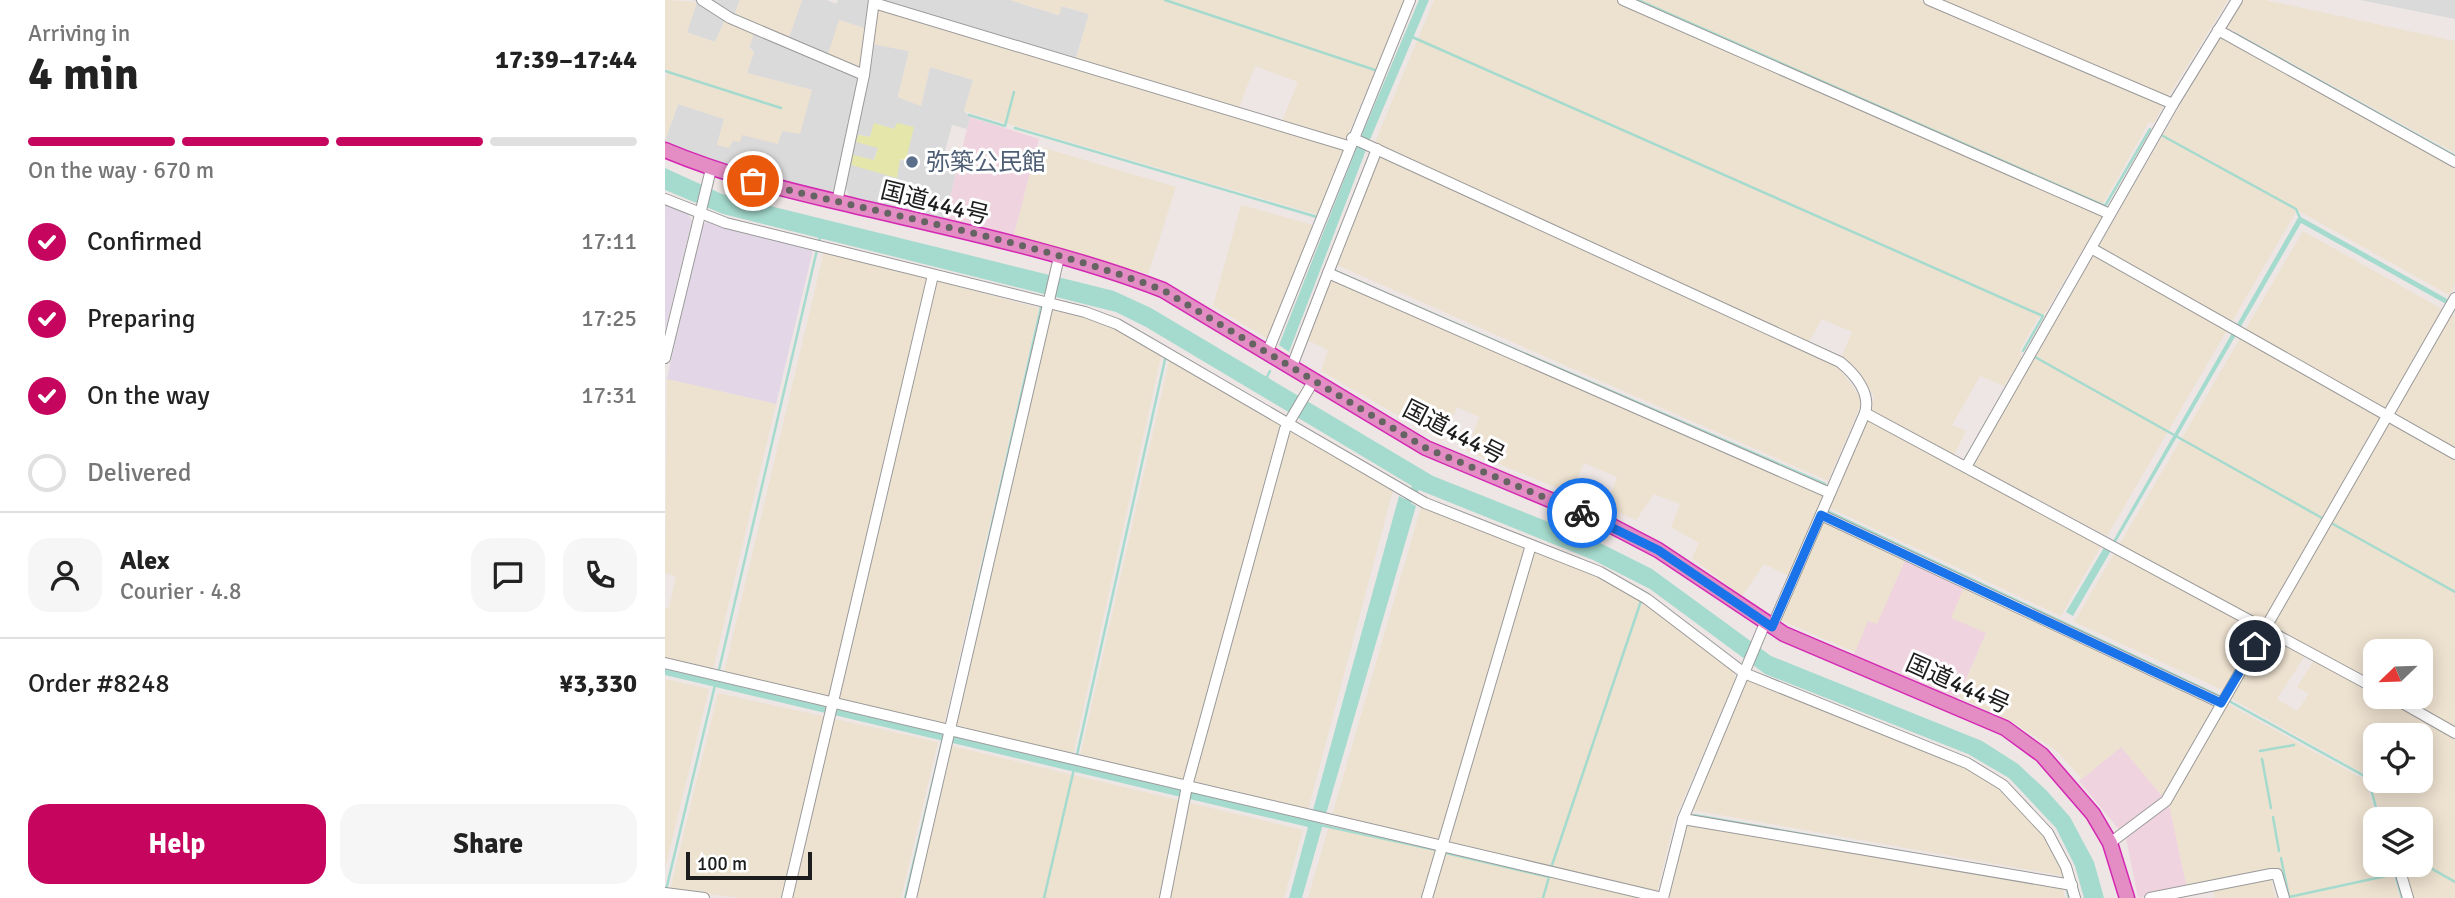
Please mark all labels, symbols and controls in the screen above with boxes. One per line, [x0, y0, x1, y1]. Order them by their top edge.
text: Arriving in [28, 19, 130, 48]
text: 17:39–17:44 [495, 44, 637, 76]
text: 4 min [28, 46, 139, 102]
place label: 弥築公民館 [926, 147, 1046, 177]
pin [723, 151, 783, 211]
marker: 弥築公民館 [904, 154, 920, 170]
text: On the way · 670 m [28, 156, 214, 185]
icon: bag [734, 162, 772, 200]
street label: 国道444号 [878, 175, 992, 231]
icon: check [28, 223, 66, 261]
text: Confirmed [87, 226, 202, 258]
text: 17:11 [581, 227, 637, 256]
icon: check [28, 300, 66, 338]
text: Preparing [87, 303, 195, 335]
text: 17:25 [581, 304, 637, 333]
icon: check [28, 377, 66, 415]
text: On the way [87, 380, 210, 412]
text: 17:31 [581, 381, 637, 410]
street label: 国道444号 [1398, 393, 1510, 471]
text: Delivered [87, 457, 192, 489]
courier [1547, 478, 1617, 548]
icon: bike [1563, 494, 1601, 532]
button: person [28, 538, 102, 612]
button: chat [471, 538, 545, 612]
button: phone [563, 538, 637, 612]
text: Alex [120, 545, 170, 577]
text: Courier · 4.8 [120, 577, 241, 606]
pin [2225, 616, 2285, 676]
icon: home [2236, 627, 2274, 665]
north arrow [2363, 639, 2433, 709]
map controls [2363, 639, 2433, 877]
street label: 国道444号 [1901, 648, 2015, 720]
text: Order #8248 [28, 668, 169, 700]
text: ¥3,330 [559, 668, 637, 700]
button: locate [2363, 723, 2433, 793]
button: Help [28, 804, 326, 884]
button: Share [340, 804, 637, 884]
button: layers [2363, 807, 2433, 877]
scale bar [686, 849, 812, 881]
text: 100 m [697, 852, 747, 876]

